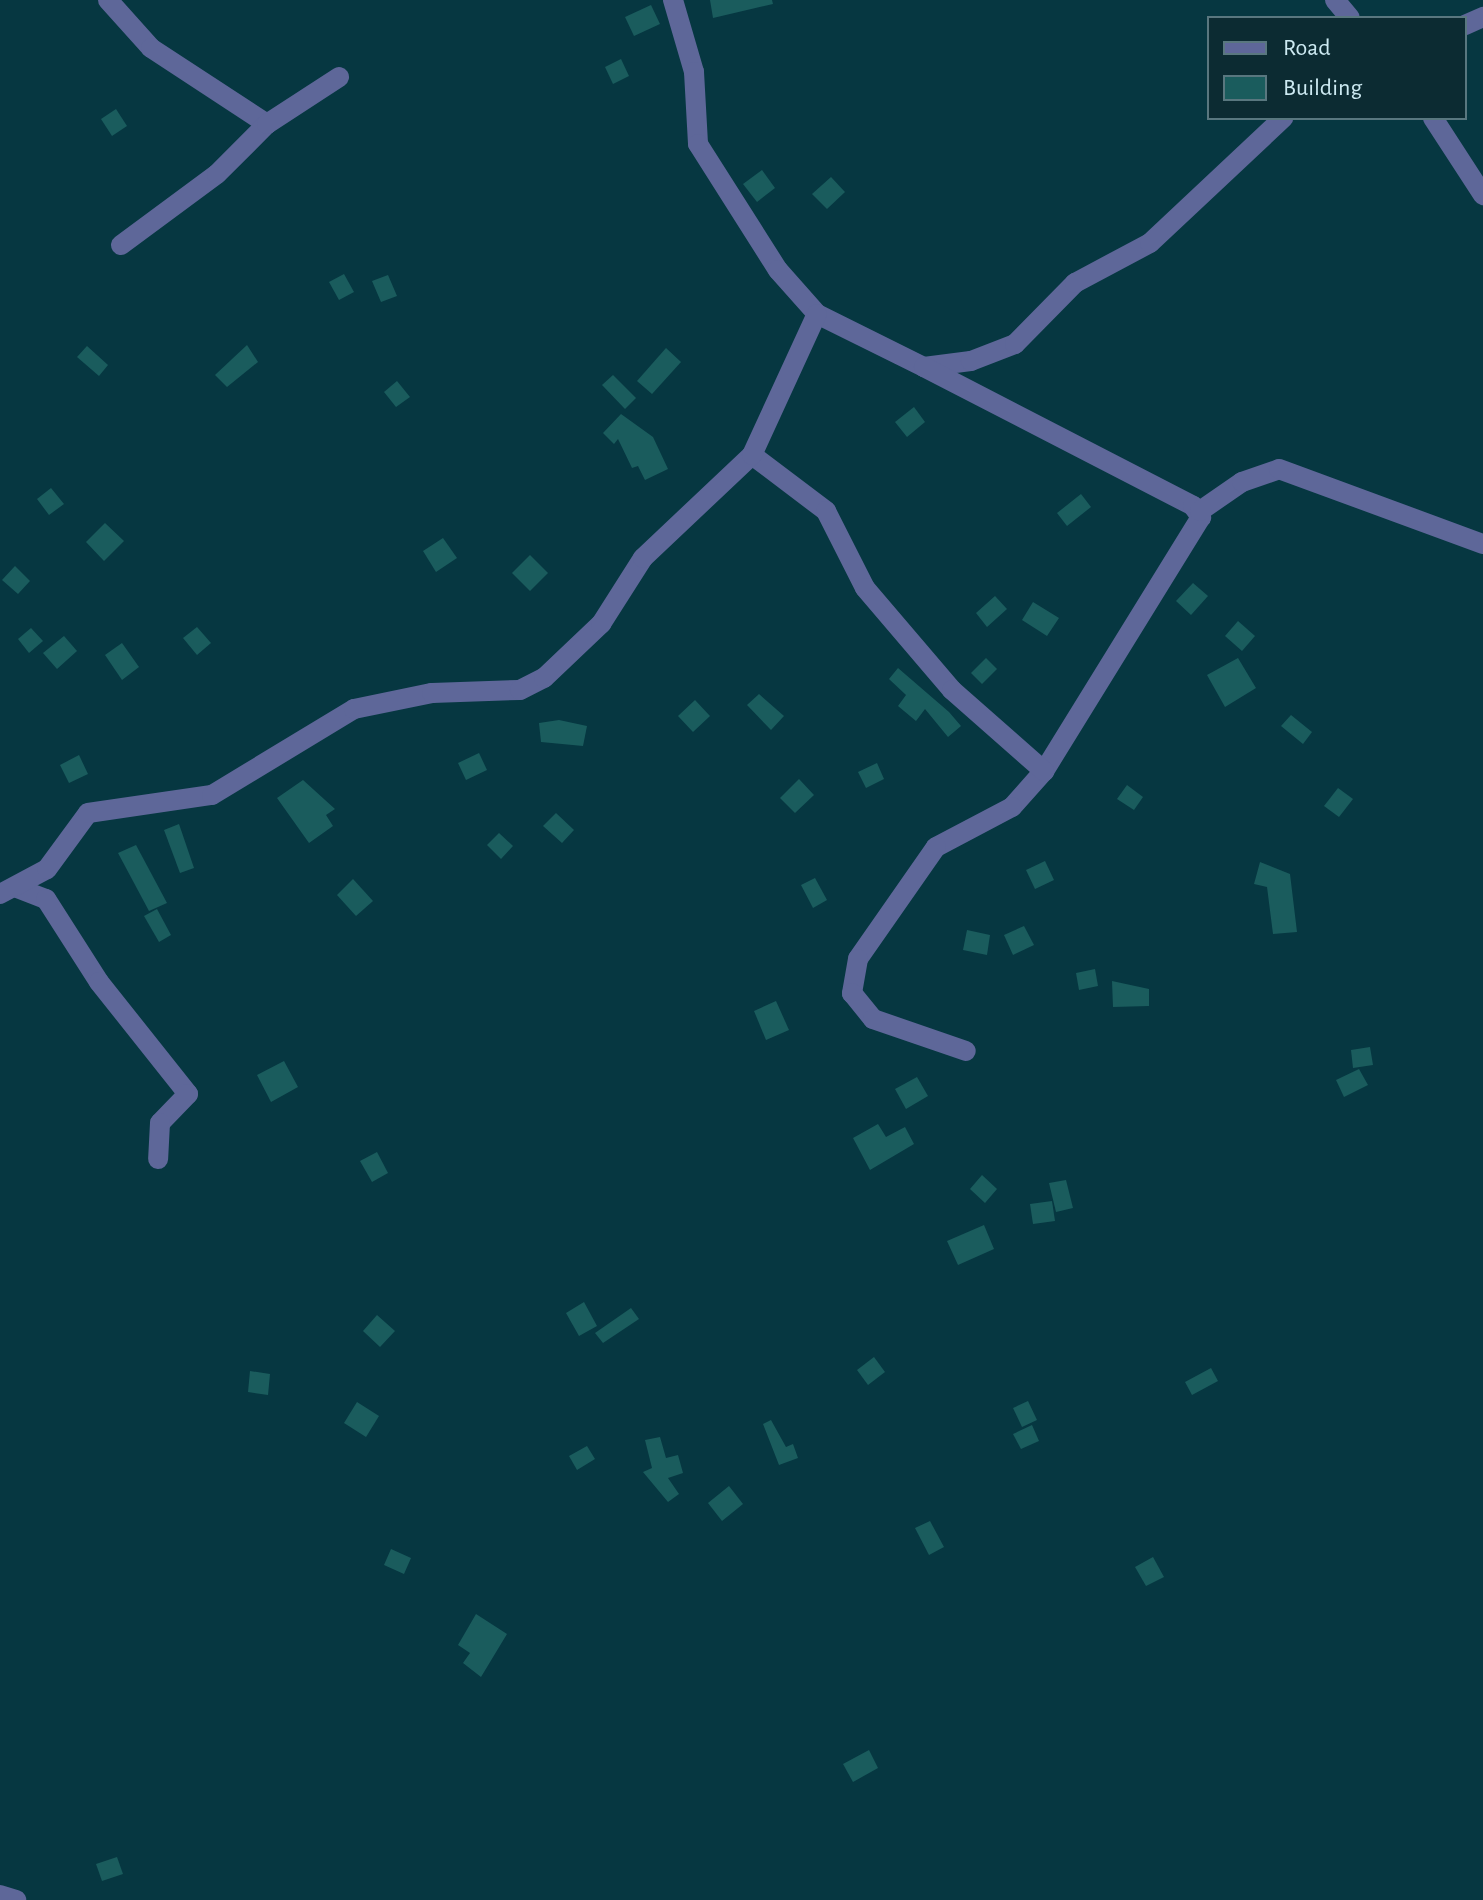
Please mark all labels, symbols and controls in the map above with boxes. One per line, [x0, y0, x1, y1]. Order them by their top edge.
legend [1207, 16, 1467, 120]
text: Road [1283, 36, 1331, 60]
text: Building [1283, 76, 1362, 100]

